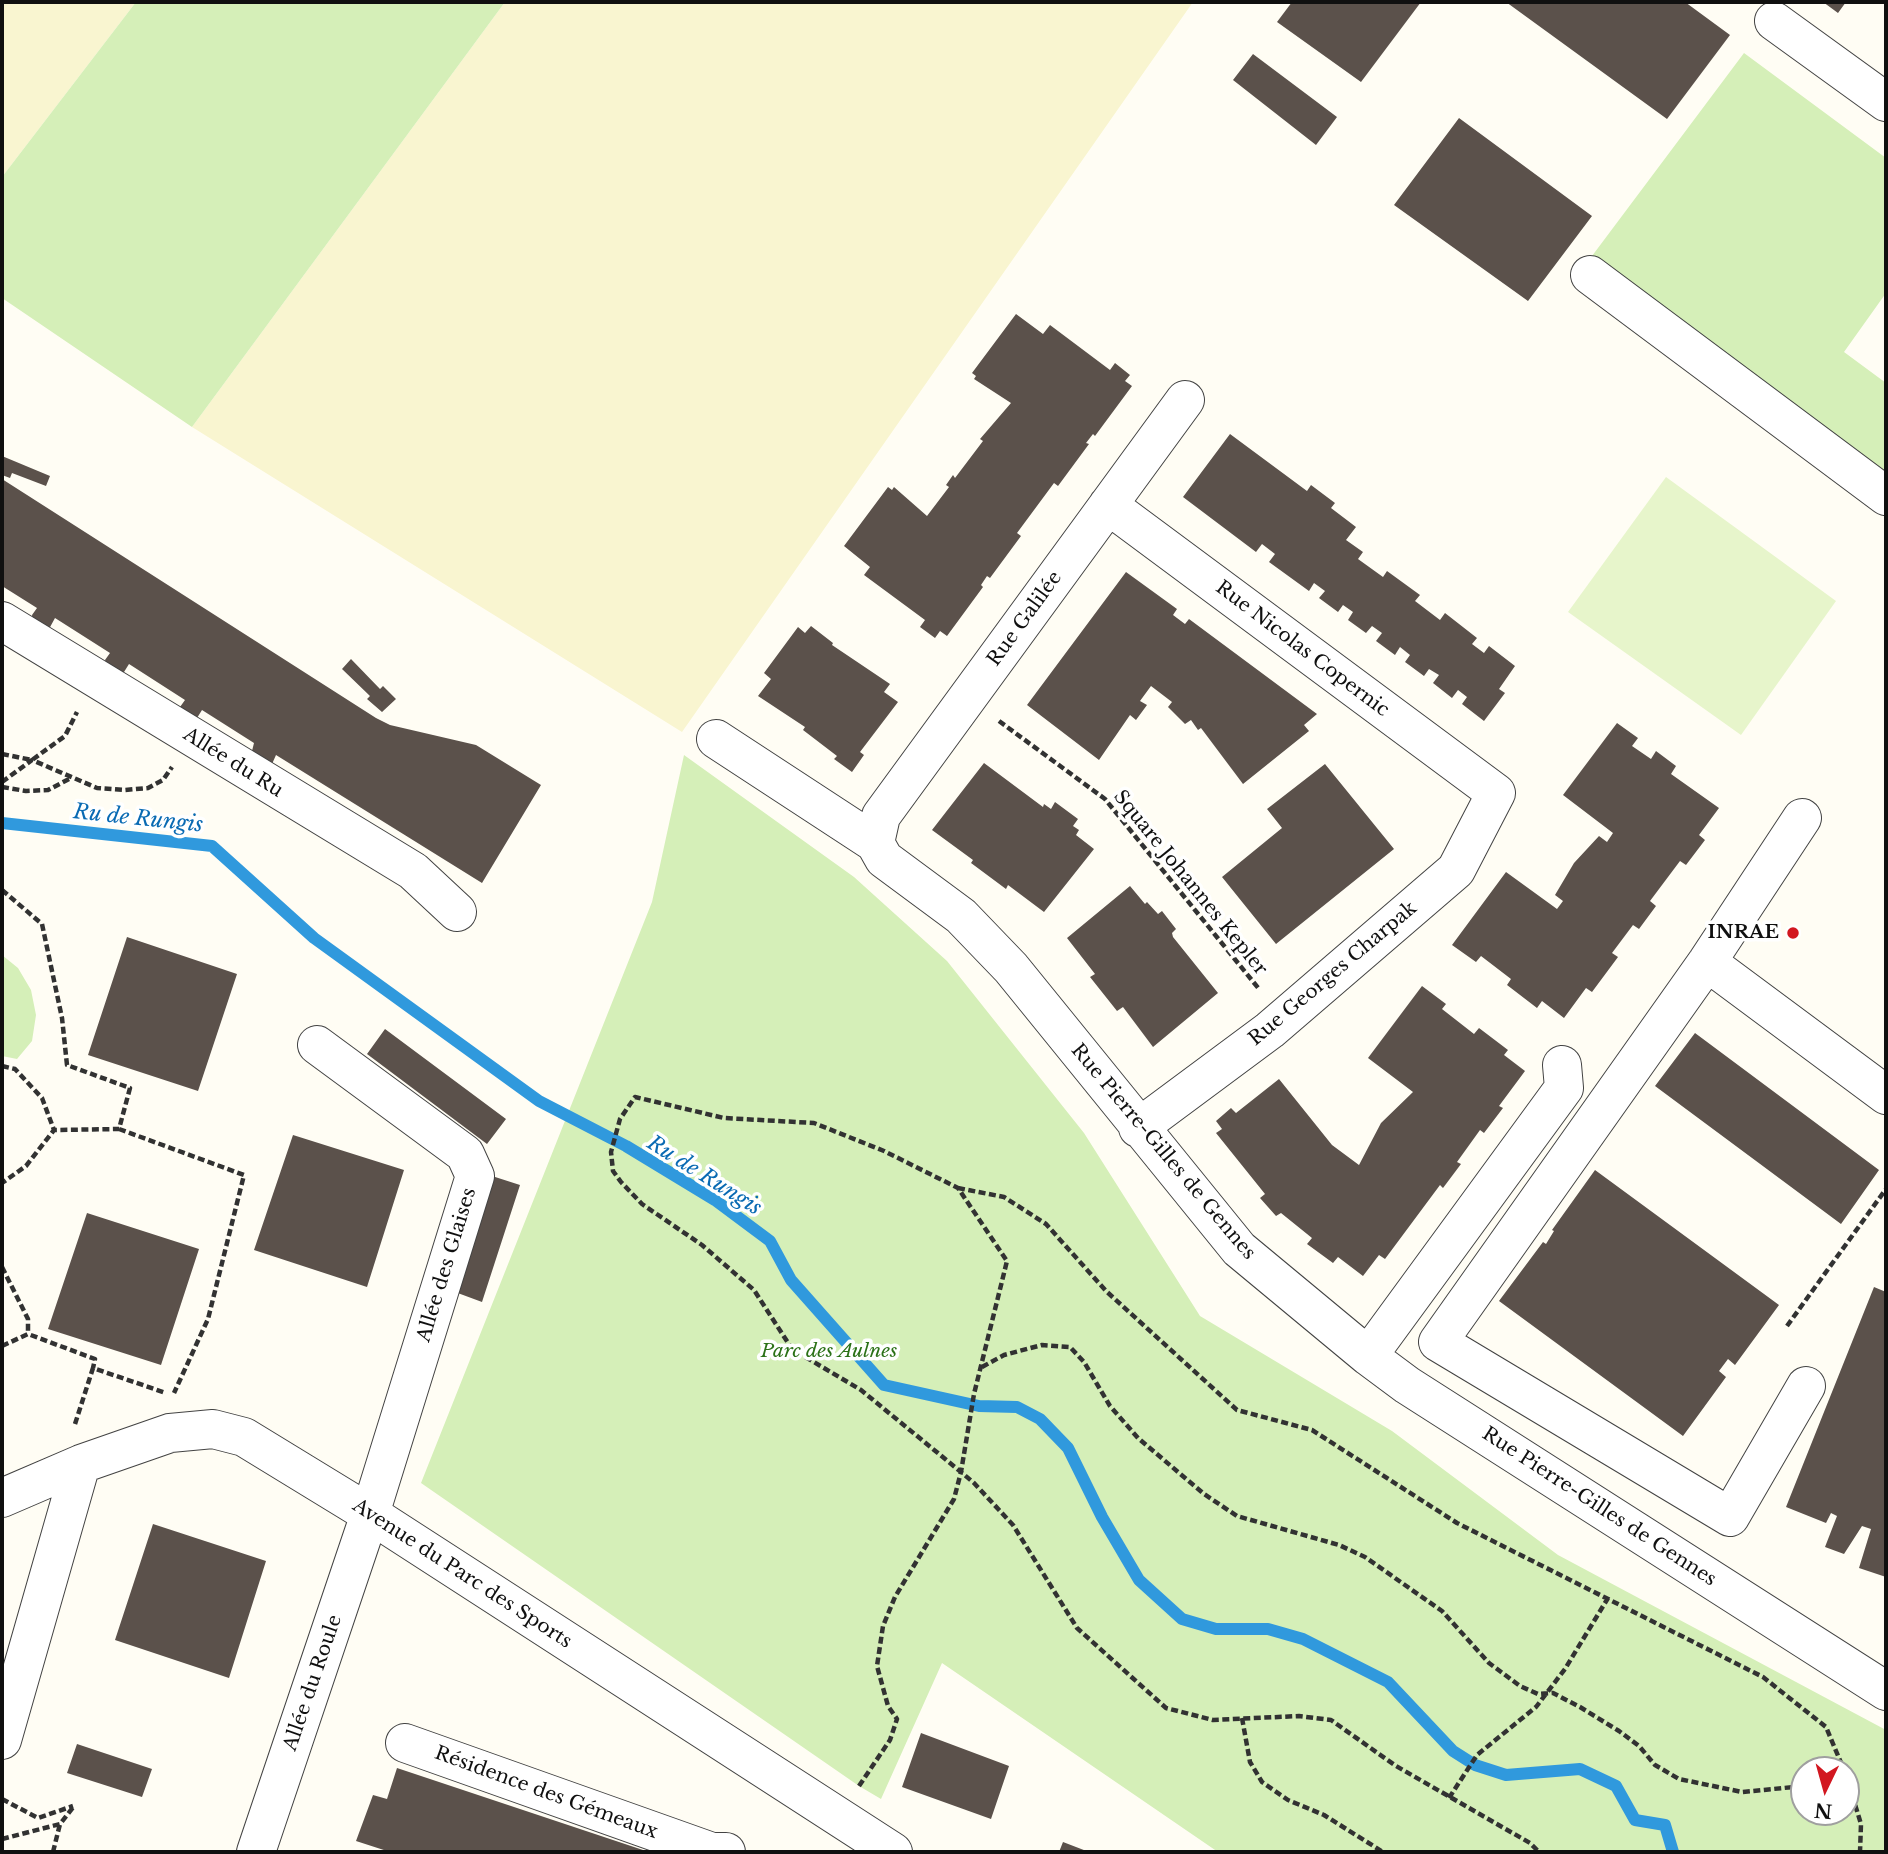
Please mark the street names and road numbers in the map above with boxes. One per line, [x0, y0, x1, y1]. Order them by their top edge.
street label: Rue Galilée [983, 567, 1067, 671]
street label: Rue Nicolas Copernic [1211, 576, 1393, 722]
street label: Allée du Ru [179, 723, 287, 803]
street label: Square Johannes Kepler [1108, 786, 1272, 980]
street label: Rue Georges Charpak [1244, 897, 1422, 1051]
street label: Rue Pierre-Gilles de Gennes [1066, 1039, 1260, 1265]
street label: Allée des Glaises [413, 1185, 481, 1345]
street label: Rue Pierre-Gilles de Gennes [1478, 1423, 1720, 1591]
street label: Avenue du Parc des Sports [348, 1495, 576, 1653]
street label: Allée du Roule [279, 1612, 347, 1754]
street label: Résidence des Gémeaux [431, 1742, 661, 1844]

